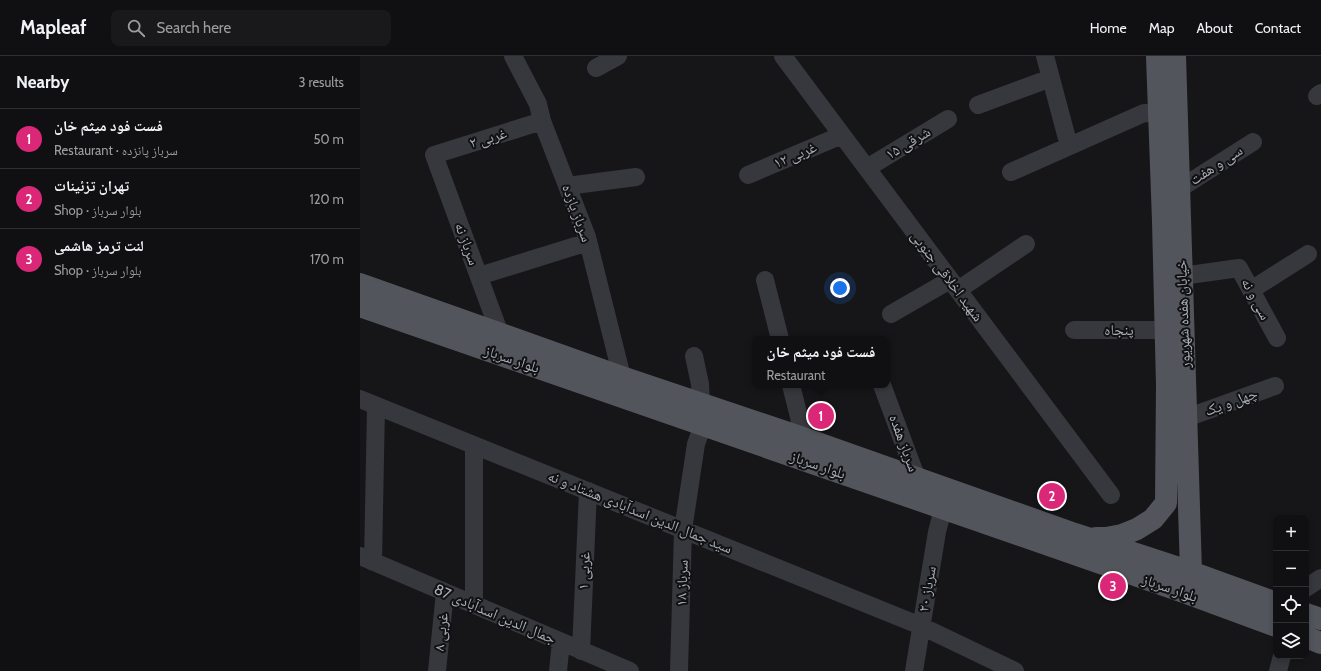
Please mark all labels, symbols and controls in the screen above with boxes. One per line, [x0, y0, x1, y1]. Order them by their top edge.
search box [111, 10, 391, 46]
text: Mapleaf [20, 16, 87, 39]
icon: search [125, 17, 147, 39]
text: Search here [157, 19, 231, 37]
text: Home [1090, 19, 1127, 37]
text: Map [1149, 19, 1174, 37]
text: About [1196, 19, 1233, 37]
text: Contact [1255, 19, 1301, 37]
text: Nearby [16, 72, 69, 92]
text: 3 results [298, 74, 344, 90]
text: فست فود میثم خان [54, 117, 163, 135]
street label: شرقی ۱۵ [882, 123, 934, 164]
street label: غربی ۲ [467, 124, 510, 153]
text: 1 [27, 131, 31, 147]
text: 50 m [314, 131, 344, 147]
street label: غربی ۱۲ [771, 138, 820, 173]
street label: سی و هفت [1186, 141, 1247, 190]
text: Restaurant · سرباز پانزده [54, 142, 178, 158]
text: تهران تزئینات [54, 177, 129, 195]
street label: سرباز یازده [558, 182, 596, 244]
text: 2 [26, 191, 32, 207]
text: 120 m [310, 191, 344, 207]
text: Shop · بلوار سرباز [54, 202, 141, 218]
street label: سرباز نه [451, 220, 483, 268]
street label: شهید اخلاقی جنوبی [906, 227, 987, 326]
text: لنت ترمز هاشمی [54, 237, 144, 255]
text: 3 [25, 251, 33, 267]
text: 170 m [310, 251, 344, 267]
street label: خیابان هفده شهریور [1172, 259, 1195, 370]
text: Shop · بلوار سرباز [54, 262, 141, 278]
street label: سی و نه [1237, 275, 1275, 324]
your location [830, 278, 850, 298]
street label: پنجاه [1104, 321, 1134, 339]
popup [752, 336, 890, 388]
street label: بلوار سرباز [481, 341, 542, 377]
text: فست فود میثم خان [767, 343, 875, 361]
text: Restaurant [767, 367, 825, 383]
street label: چهل و یک [1202, 384, 1261, 421]
pin: 1 [808, 401, 834, 431]
street label: سرباز هفده [885, 412, 923, 474]
street label: بلوار سرباز [787, 447, 848, 483]
street label: سید جمال الدین اسدآبادی هشتاد و نه [545, 467, 735, 558]
pin: 2 [1039, 481, 1065, 511]
map controls [1273, 515, 1309, 659]
button: + [1273, 515, 1309, 551]
street label: غربی ۱ [574, 551, 595, 591]
button: − [1273, 551, 1309, 587]
street label: سرباز ۱۸ [672, 559, 692, 607]
street label: سرباز ۲۰ [914, 564, 940, 613]
street label: بلوار سرباز [1139, 570, 1200, 606]
pin: 3 [1100, 571, 1126, 601]
street label: جمال الدین اسدآبادی 87 [431, 580, 559, 649]
button: locate [1273, 587, 1309, 623]
street label: غربی ۸ [430, 612, 453, 652]
button: layers [1273, 623, 1309, 659]

